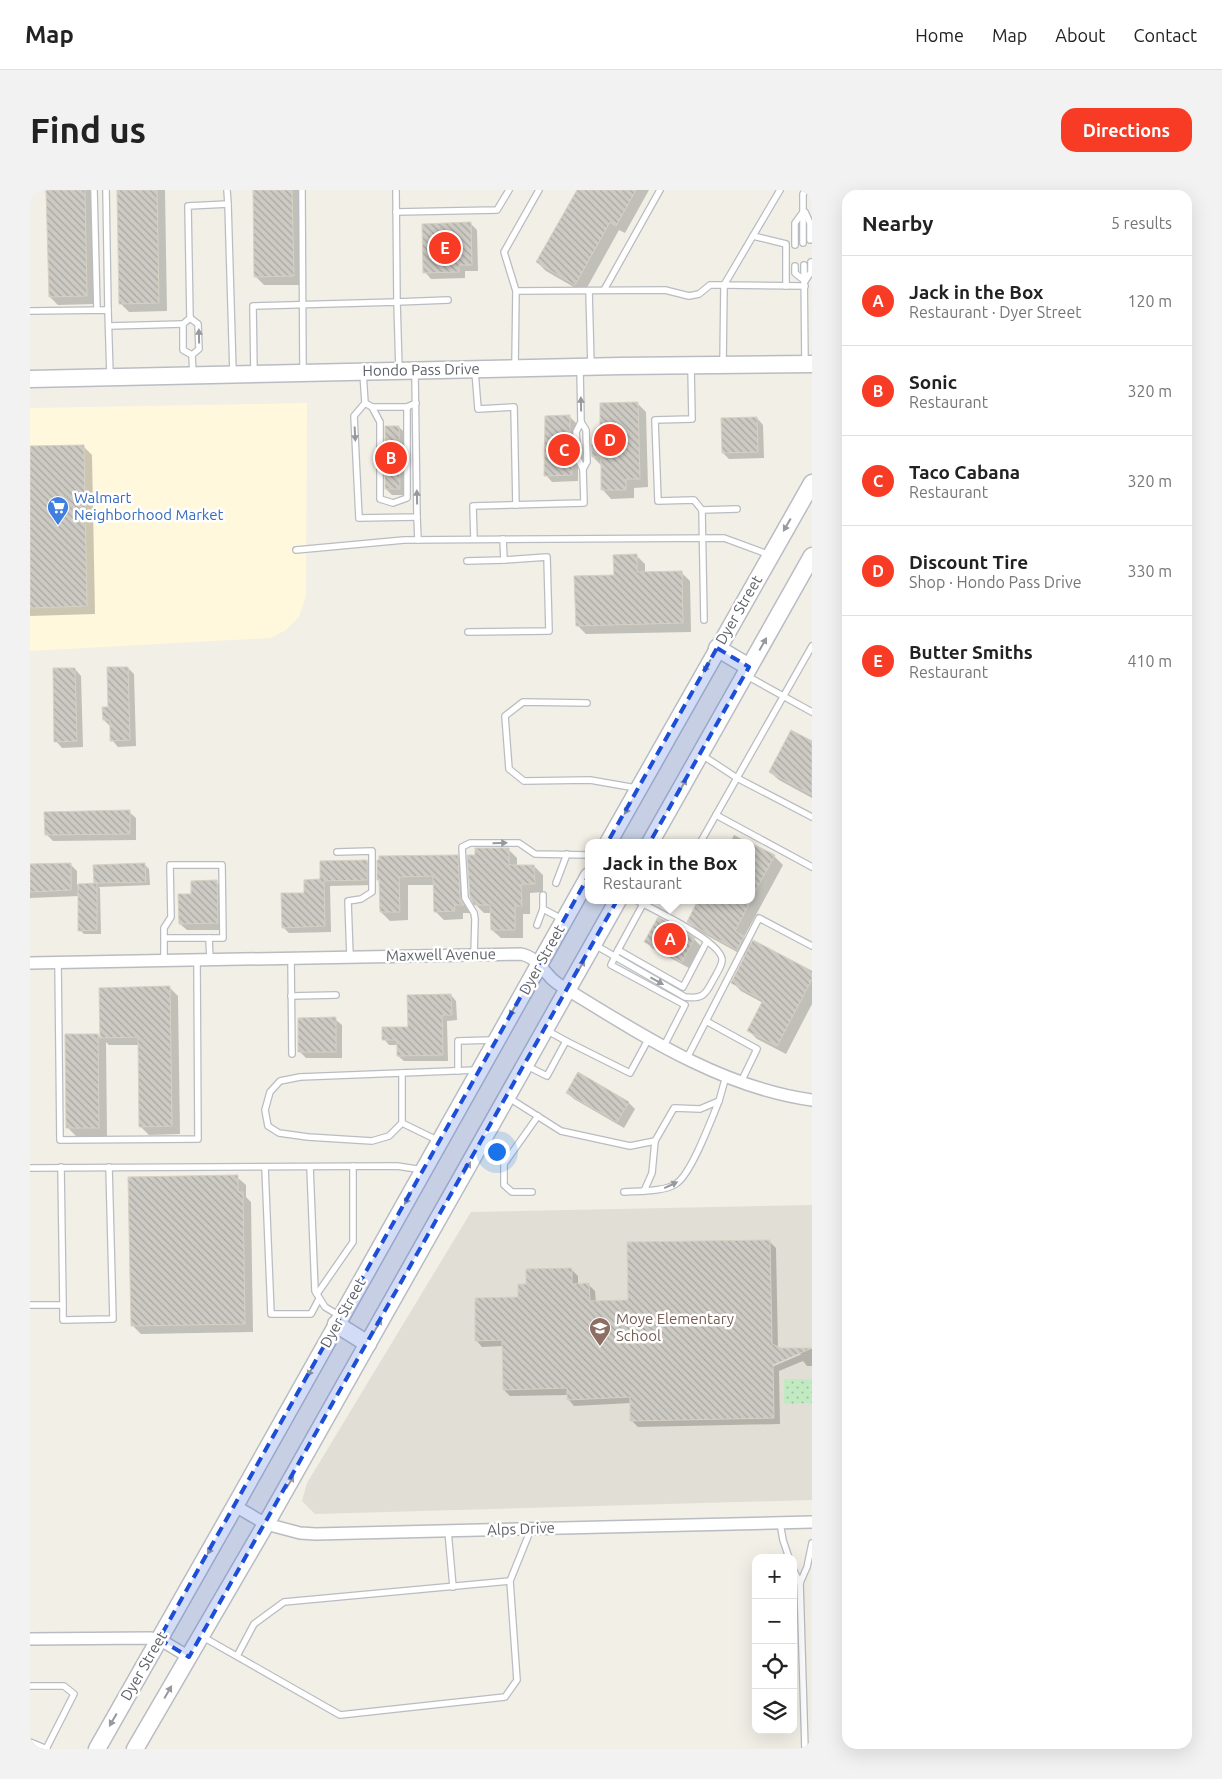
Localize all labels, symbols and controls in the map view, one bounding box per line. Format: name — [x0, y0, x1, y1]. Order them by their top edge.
text: Map — [25, 21, 74, 48]
text: Home — [915, 25, 964, 45]
text: Map — [992, 25, 1027, 45]
text: About — [1055, 25, 1105, 45]
text: Contact — [1133, 25, 1197, 45]
button: Directions — [1061, 108, 1192, 152]
text: Find us — [30, 110, 146, 150]
text: Nearby — [862, 211, 933, 235]
text: 5 results — [1111, 214, 1172, 232]
pin: E — [429, 229, 461, 267]
text: Jack in the Box — [909, 281, 1043, 303]
text: A — [872, 292, 884, 310]
text: 120 m — [1127, 292, 1172, 310]
text: Restaurant · Dyer Street — [909, 303, 1082, 321]
one-way arrow — [194, 328, 202, 344]
street label: Hondo Pass Drive — [362, 360, 480, 379]
text: Sonic — [909, 371, 957, 393]
text: B — [873, 382, 883, 400]
text: 320 m — [1127, 382, 1172, 400]
text: Restaurant — [909, 393, 988, 411]
one-way arrow — [577, 396, 585, 412]
pin: D — [594, 421, 626, 459]
one-way arrow — [351, 426, 359, 442]
pin: C — [548, 431, 580, 469]
pin: B — [375, 439, 407, 477]
text: Taco Cabana — [909, 461, 1020, 483]
text: C — [873, 472, 883, 490]
text: 320 m — [1127, 472, 1172, 490]
text: Restaurant — [909, 483, 988, 501]
one-way arrow — [413, 488, 421, 504]
place label: Walmart Neighborhood Market — [74, 489, 223, 523]
supermarket icon: Walmart Neighborhood Market — [46, 495, 70, 526]
one-way arrow — [783, 519, 792, 532]
text: Discount Tire — [909, 551, 1028, 573]
text: D — [872, 562, 884, 580]
text: 330 m — [1127, 562, 1172, 580]
street label: Dyer Street — [712, 572, 765, 647]
text: Shop · Hondo Pass Drive — [909, 573, 1082, 591]
one-way arrow — [758, 637, 767, 650]
text: Butter Smiths — [909, 641, 1033, 663]
text: E — [873, 652, 883, 670]
text: 410 m — [1127, 652, 1172, 670]
one-way arrow — [703, 659, 711, 674]
text: Restaurant — [909, 663, 988, 681]
one-way arrow — [678, 778, 687, 792]
one-way arrow — [623, 802, 632, 815]
one-way arrow — [492, 839, 508, 847]
popup — [585, 839, 755, 904]
text: Jack in the Box — [603, 852, 737, 874]
text: Restaurant — [603, 874, 682, 892]
pin: A — [654, 920, 686, 958]
street label: Dyer Street — [515, 922, 568, 998]
street label: Maxwell Avenue — [386, 945, 496, 964]
one-way arrow — [576, 959, 585, 972]
one-way arrow — [650, 977, 664, 985]
one-way arrow — [509, 1004, 518, 1017]
your location — [484, 1139, 510, 1165]
one-way arrow — [462, 1162, 471, 1175]
one-way arrow — [664, 1180, 679, 1189]
one-way arrow — [404, 1190, 412, 1205]
street label: Dyer Street — [316, 1275, 369, 1351]
place label: Moye Elementary School — [616, 1310, 734, 1344]
school or university icon: Moye Elementary School — [588, 1316, 612, 1347]
one-way arrow — [374, 1319, 383, 1332]
one-way arrow — [307, 1362, 315, 1377]
one-way arrow — [285, 1475, 294, 1489]
street label: Alps Drive — [487, 1519, 555, 1538]
one-way arrow — [207, 1542, 216, 1555]
map controls — [752, 1554, 797, 1734]
button: + — [752, 1554, 797, 1599]
button: − — [752, 1599, 797, 1644]
street label: Dyer Street — [117, 1628, 170, 1703]
button: locate — [752, 1644, 797, 1689]
one-way arrow — [164, 1685, 173, 1698]
button: layers — [752, 1689, 797, 1734]
one-way arrow — [109, 1713, 118, 1726]

